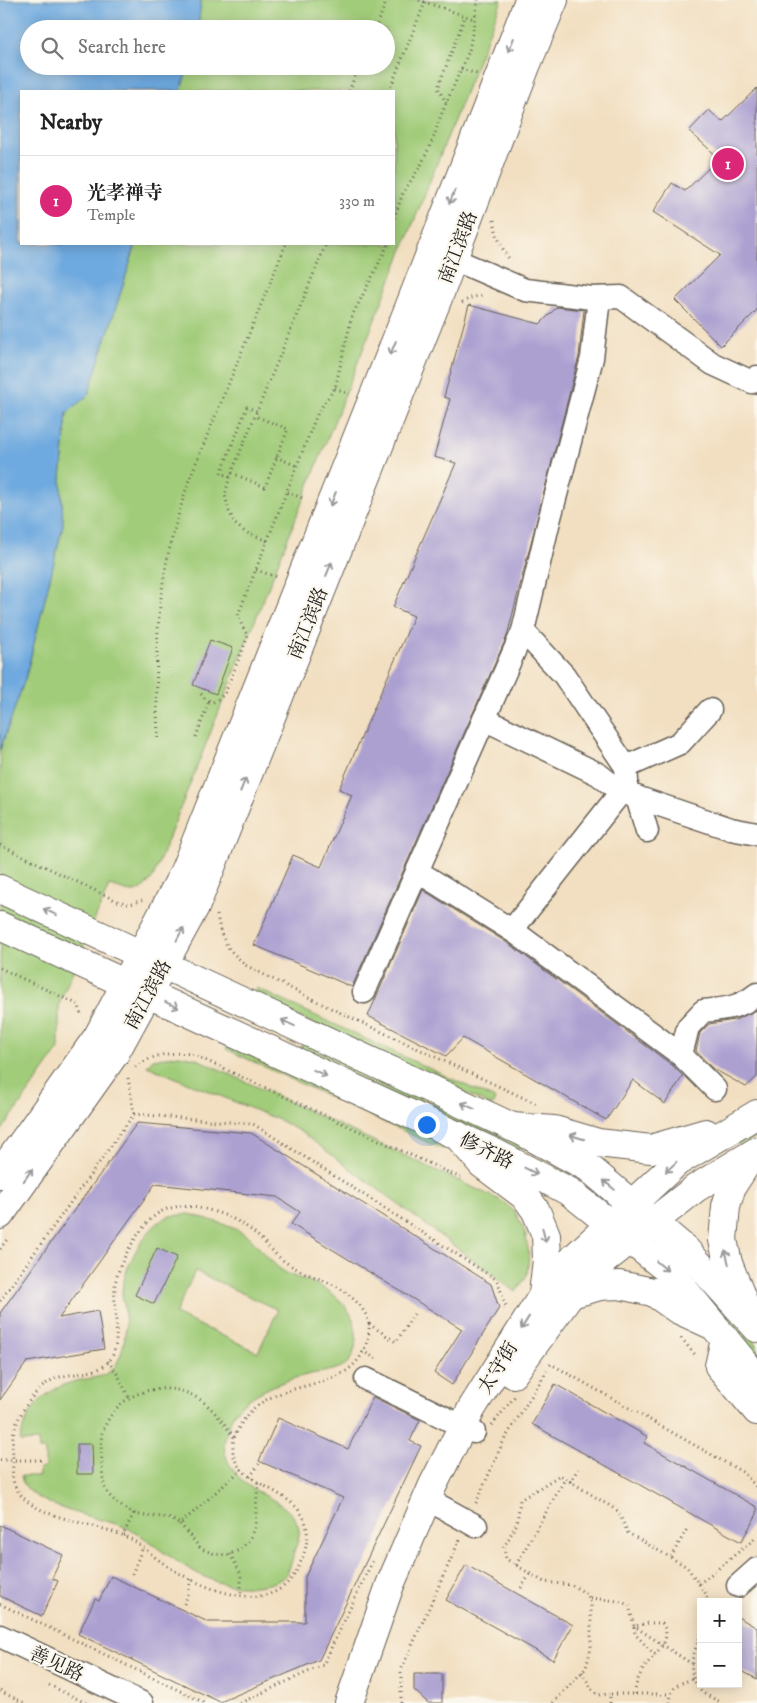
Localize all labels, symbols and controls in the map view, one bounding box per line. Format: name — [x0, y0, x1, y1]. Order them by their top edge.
search box — [20, 20, 395, 75]
icon: search — [38, 34, 66, 62]
text: Search here — [78, 36, 166, 59]
one-way arrow — [506, 37, 515, 52]
text: Nearby — [40, 110, 102, 136]
pin: 1 — [712, 145, 744, 183]
text: 光孝禅寺 — [87, 182, 163, 205]
one-way arrow — [447, 188, 456, 204]
text: 1 — [53, 191, 59, 211]
text: 330 m — [339, 191, 375, 211]
text: Temple — [87, 205, 135, 225]
street label: 南江滨路 — [434, 208, 483, 287]
one-way arrow — [388, 340, 397, 355]
one-way arrow — [327, 491, 337, 506]
one-way arrow — [325, 562, 334, 577]
street label: 南江滨路 — [283, 584, 333, 663]
one-way arrow — [239, 778, 249, 793]
one-way arrow — [43, 907, 58, 916]
one-way arrow — [175, 927, 185, 942]
street label: 南江滨路 — [120, 956, 177, 1034]
one-way arrow — [165, 1001, 180, 1011]
one-way arrow — [281, 1018, 296, 1028]
one-way arrow — [312, 1069, 327, 1078]
one-way arrow — [461, 1101, 476, 1111]
your location — [414, 1112, 440, 1138]
street label: 修齐路 — [456, 1129, 517, 1174]
one-way arrow — [569, 1132, 585, 1142]
one-way arrow — [665, 1162, 678, 1173]
one-way arrow — [523, 1167, 538, 1176]
one-way arrow — [23, 1168, 33, 1182]
one-way arrow — [603, 1179, 616, 1190]
one-way arrow — [540, 1227, 550, 1243]
one-way arrow — [722, 1249, 731, 1265]
one-way arrow — [656, 1260, 669, 1272]
one-way arrow — [519, 1316, 529, 1330]
street label: 太守街 — [473, 1338, 523, 1398]
map controls — [697, 1598, 742, 1688]
button: + — [697, 1598, 742, 1643]
street label: 善见路 — [26, 1642, 87, 1687]
button: − — [697, 1643, 742, 1688]

